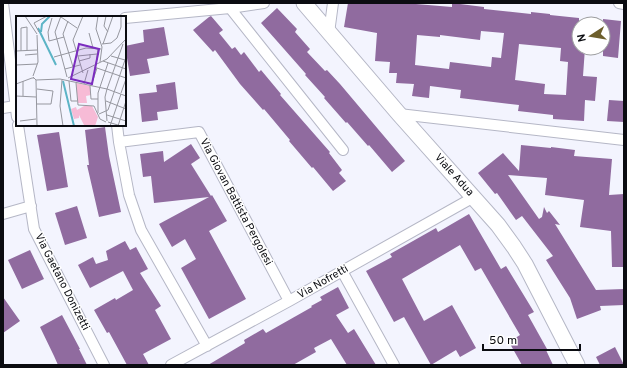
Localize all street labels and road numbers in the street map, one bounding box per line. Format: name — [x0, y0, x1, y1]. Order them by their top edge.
street label: Via Giovan Battista Pergolesi — [196, 136, 276, 268]
street label: Viale Adua — [431, 151, 477, 199]
street label: Via Gaetano Donizetti — [31, 231, 93, 333]
street label: Via Nofretti — [295, 262, 351, 302]

